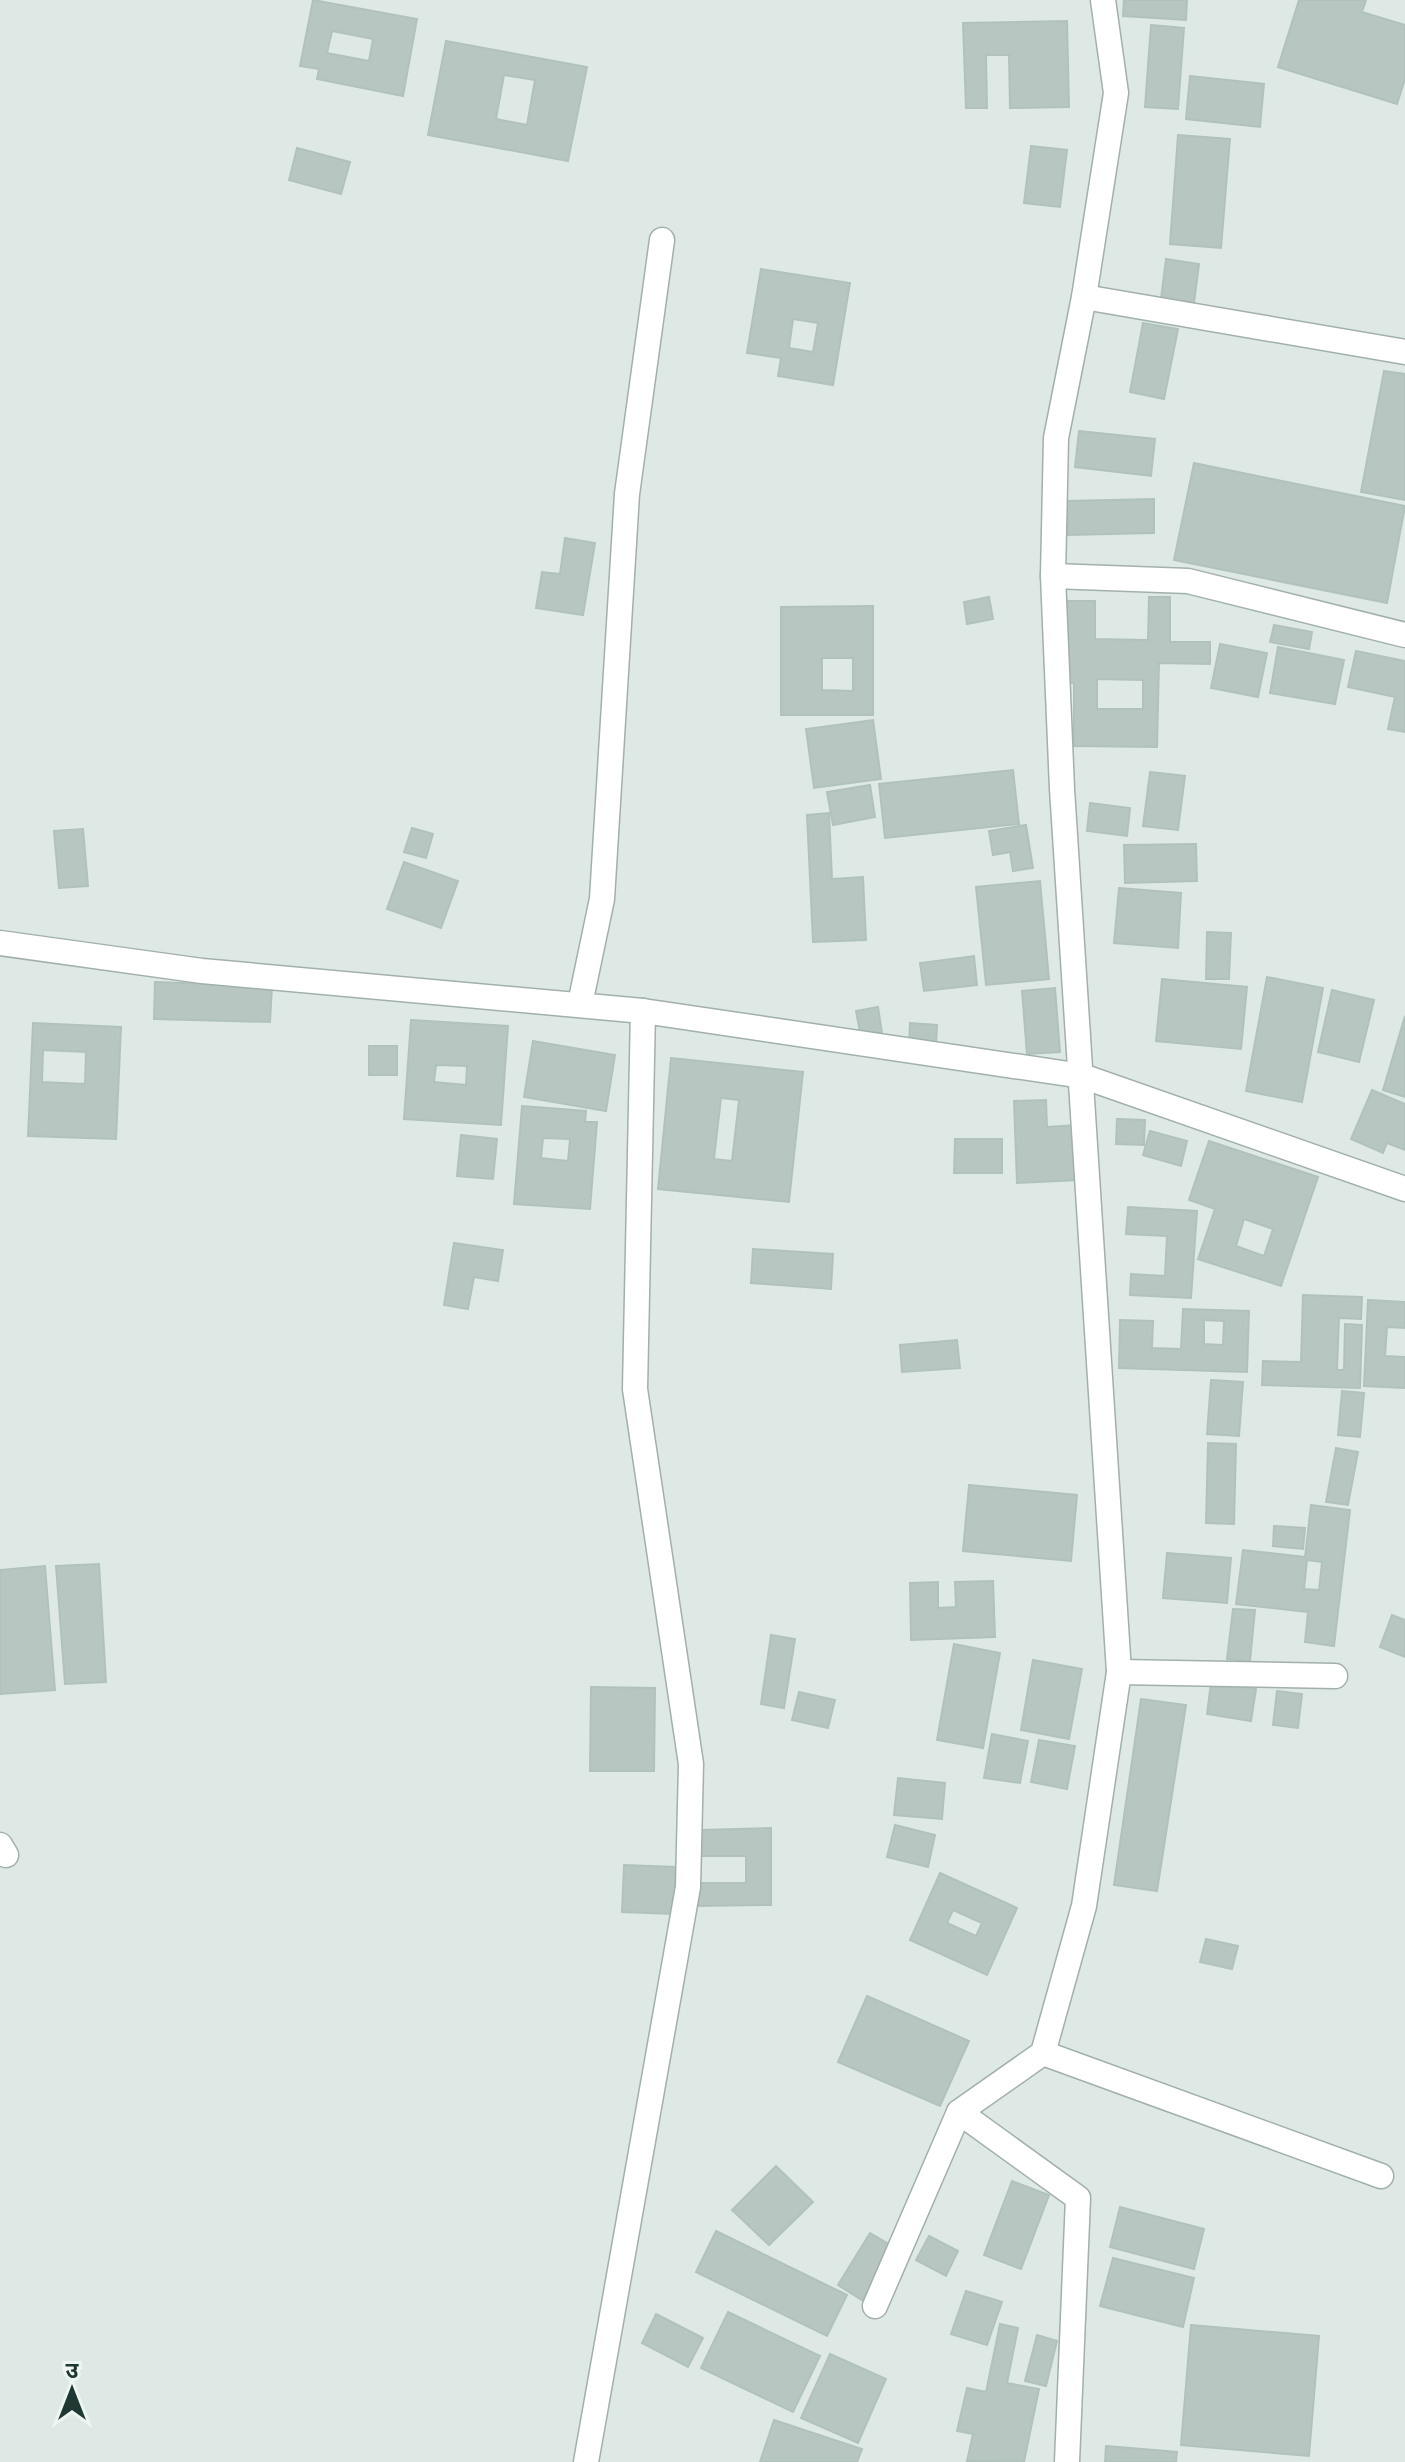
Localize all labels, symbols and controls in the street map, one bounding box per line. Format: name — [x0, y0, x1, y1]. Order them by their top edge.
north arrow — [32, 2350, 112, 2430]
text: उ — [66, 2356, 80, 2386]

